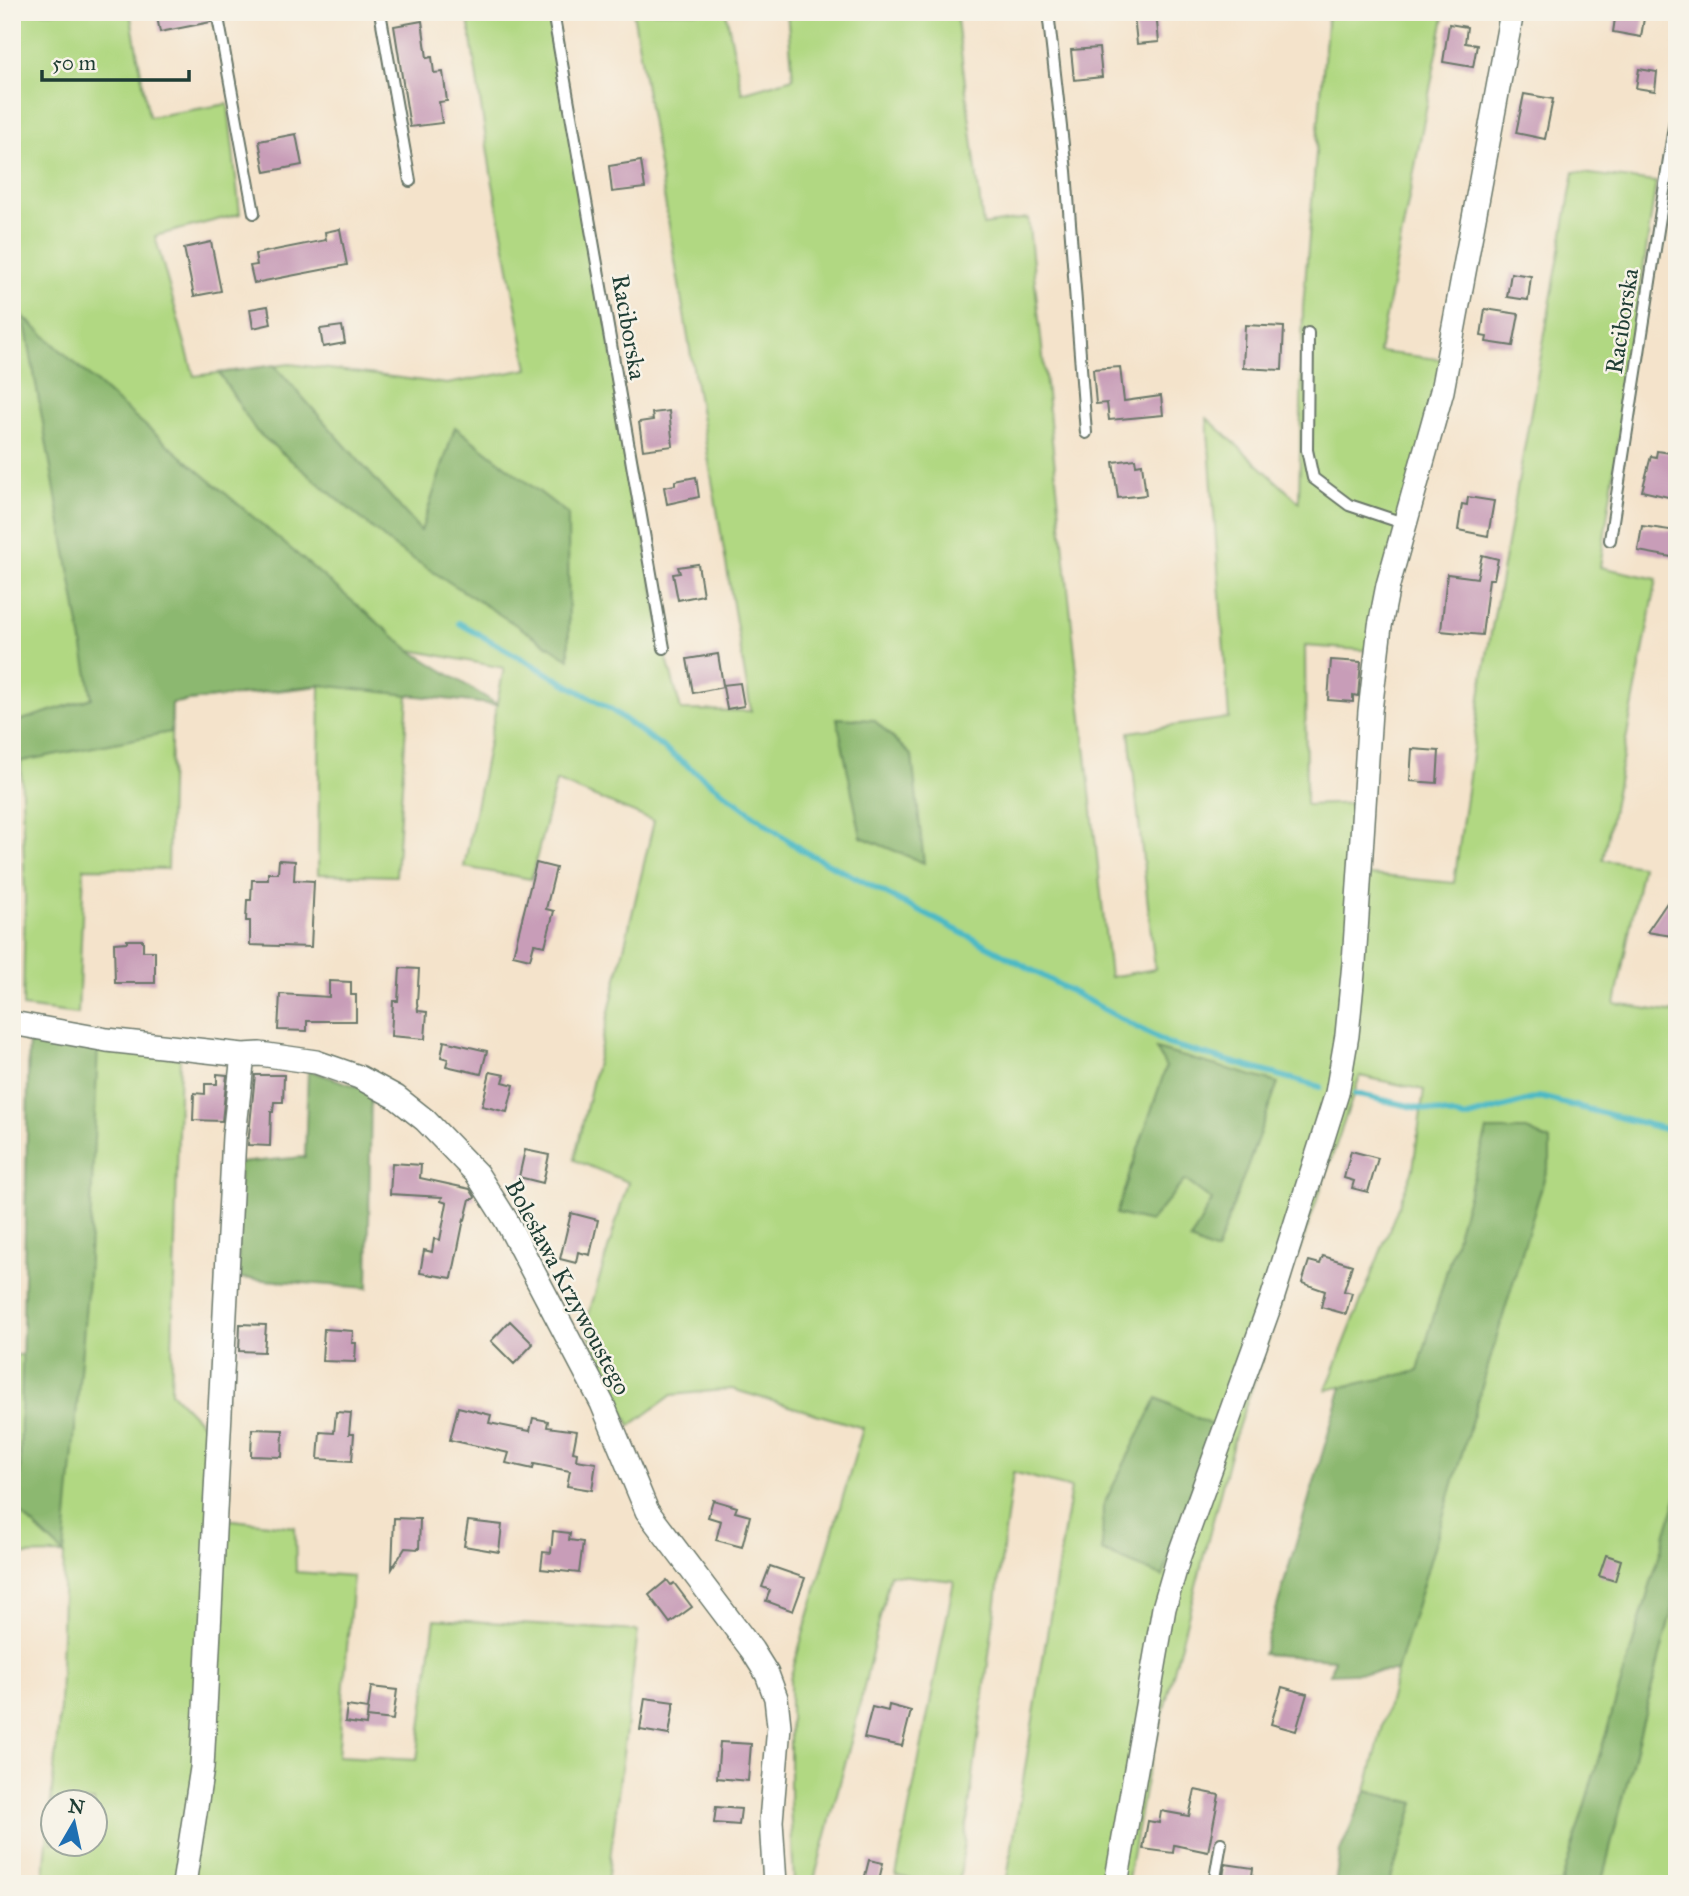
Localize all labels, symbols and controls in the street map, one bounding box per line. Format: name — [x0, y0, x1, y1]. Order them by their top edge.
scale bar — [42, 38, 189, 82]
text: 50 m — [52, 50, 97, 76]
street label: Raciborska — [1599, 265, 1645, 376]
street label: Raciborska — [605, 272, 653, 383]
street label: Bolesława Krzywoustego — [498, 1174, 638, 1400]
north arrow — [38, 1787, 108, 1857]
text: N — [67, 1794, 86, 1819]

